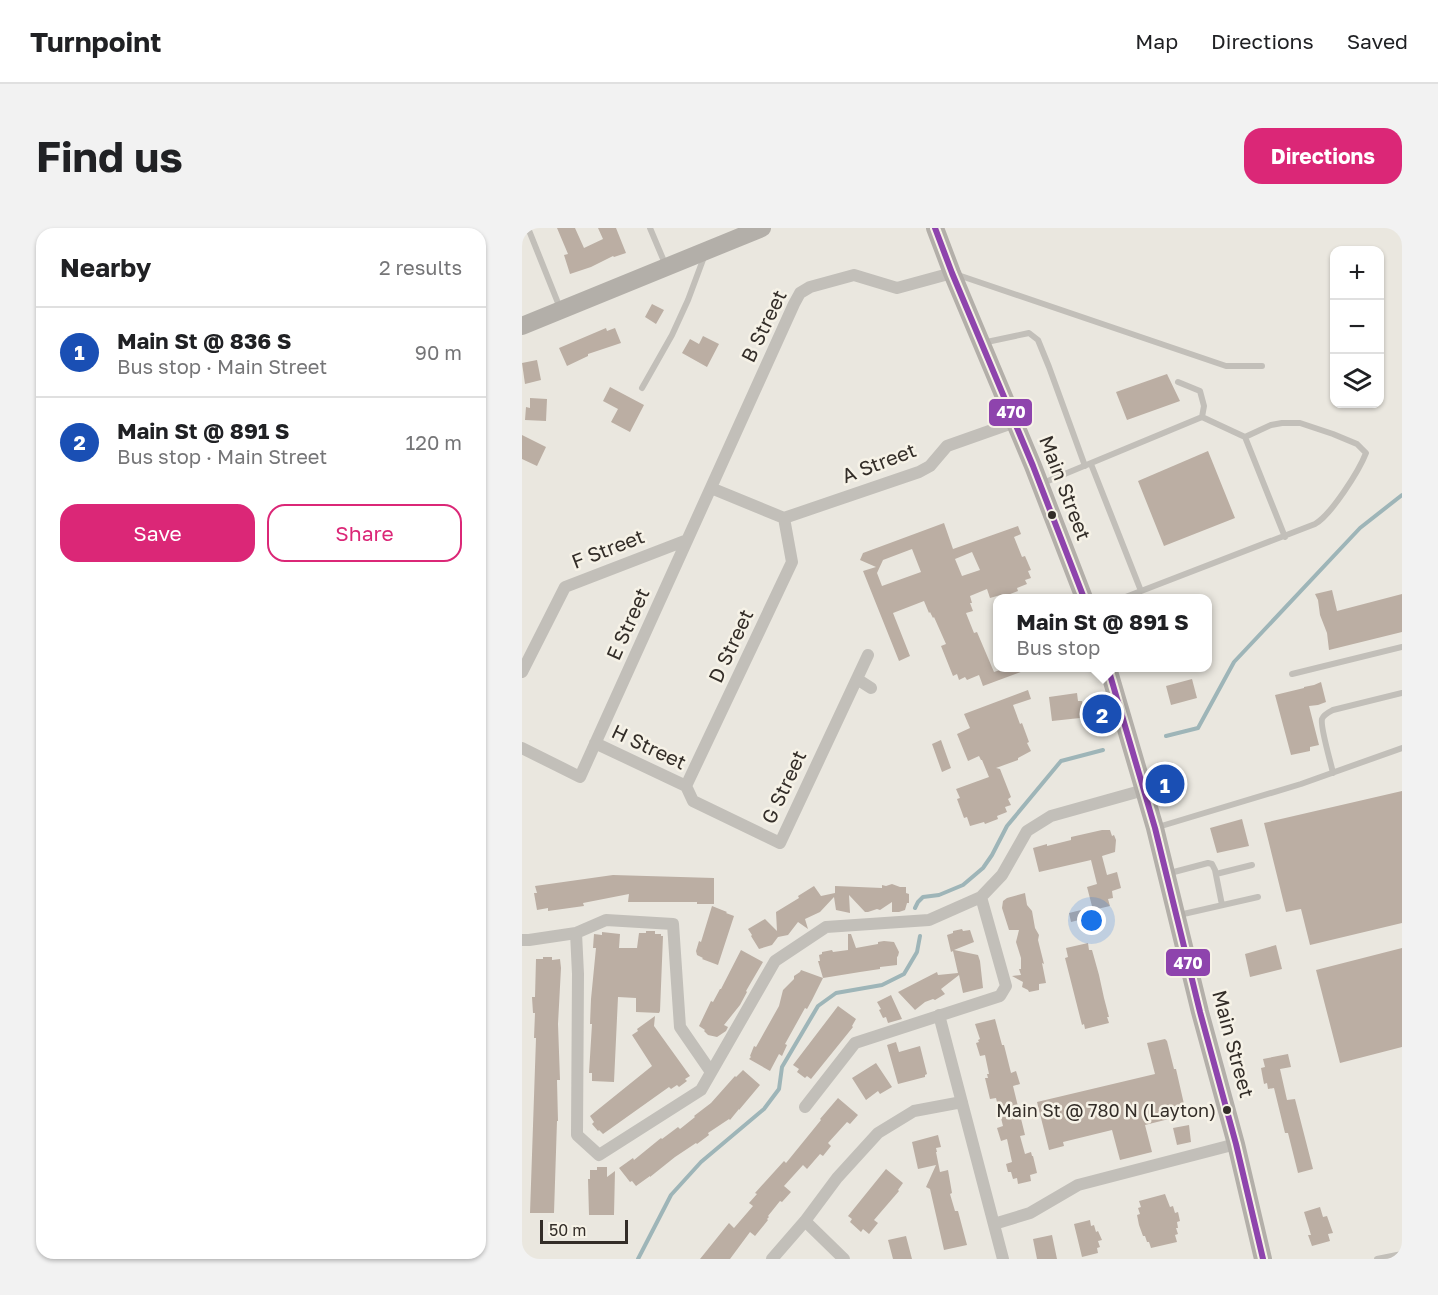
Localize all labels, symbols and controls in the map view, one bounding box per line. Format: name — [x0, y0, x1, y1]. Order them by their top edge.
text: Turnpoint — [30, 25, 161, 58]
text: Map — [1135, 28, 1178, 54]
text: Directions — [1211, 28, 1314, 54]
text: Saved — [1347, 28, 1408, 54]
button: Directions — [1244, 128, 1402, 184]
text: Find us — [36, 131, 183, 181]
map controls — [1330, 246, 1384, 408]
button: + — [1330, 246, 1384, 300]
text: Nearby — [60, 252, 151, 283]
text: 2 results — [379, 255, 462, 279]
street label: B Street — [735, 285, 791, 366]
button: − — [1330, 300, 1384, 354]
text: Main St @ 836 S — [117, 327, 292, 354]
text: 1 — [74, 340, 85, 364]
text: 90 m — [415, 340, 462, 364]
text: Bus stop · Main Street — [117, 354, 327, 378]
button: layers — [1330, 354, 1384, 408]
line badge: 470 — [988, 398, 1033, 427]
text: 470 — [996, 402, 1026, 422]
text: Main St @ 891 S — [117, 417, 289, 444]
text: 2 — [73, 430, 86, 454]
text: 120 m — [406, 430, 462, 454]
street label: Main Street — [1035, 432, 1097, 543]
street label: A Street — [838, 437, 919, 487]
text: Bus stop · Main Street — [117, 444, 327, 468]
button: Save — [60, 504, 255, 562]
button: Share — [267, 504, 462, 562]
unlabelled marker — [1046, 509, 1058, 521]
street label: F Street — [568, 523, 647, 573]
street label: E Street — [601, 584, 654, 663]
popup — [993, 594, 1212, 672]
street label: D Street — [703, 605, 757, 686]
text: Main St @ 891 S — [1016, 608, 1189, 635]
text: Bus stop — [1016, 635, 1100, 659]
pin: 2 — [1082, 692, 1122, 736]
street label: H Street — [608, 718, 690, 774]
street label: G Street — [756, 746, 811, 827]
pin: 1 — [1146, 762, 1184, 806]
your location — [1077, 906, 1106, 935]
line badge: 470 — [1165, 948, 1211, 977]
text: 470 — [1173, 953, 1203, 973]
street label: Main Street — [1208, 987, 1260, 1100]
place label: Main St @ 780 N (Layton) — [996, 1099, 1216, 1121]
marker: Main St @ 780 N (Layton) — [1221, 1104, 1233, 1116]
scale bar — [540, 1217, 628, 1244]
text: 50 m — [549, 1220, 586, 1240]

